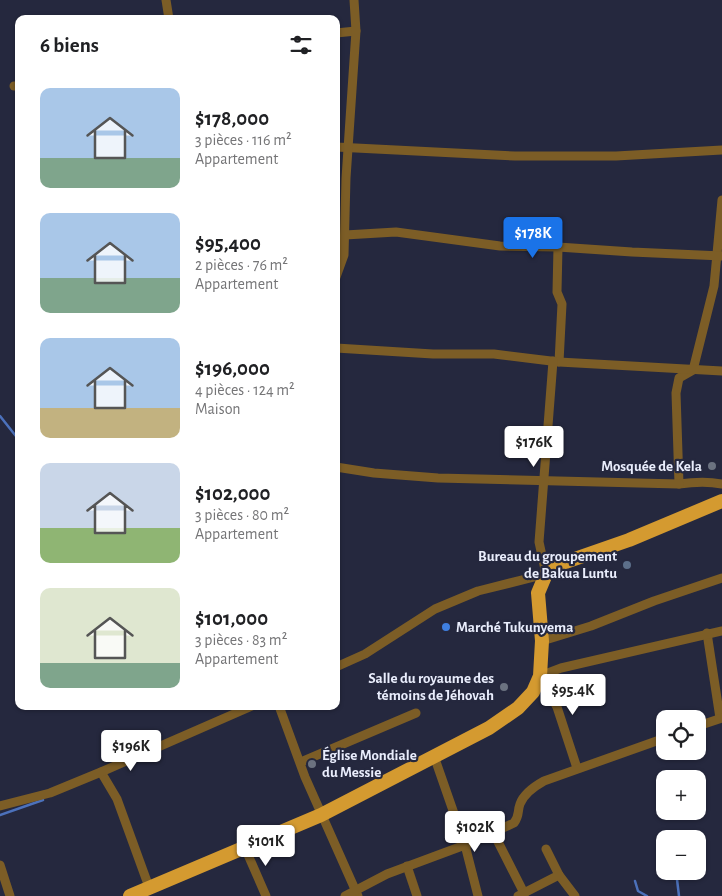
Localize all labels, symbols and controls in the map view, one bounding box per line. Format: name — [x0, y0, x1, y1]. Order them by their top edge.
icon: filters — [287, 31, 315, 59]
text: 6 biens — [40, 35, 99, 56]
icon: home — [80, 108, 140, 168]
text: $178,000 — [195, 108, 269, 129]
text: 3 pièces · 116 m² — [195, 132, 292, 148]
text: Appartement — [195, 151, 278, 167]
pin: $178K — [498, 216, 568, 259]
text: $178K — [514, 225, 552, 241]
icon: home — [80, 233, 140, 293]
text: $95,400 — [195, 233, 261, 254]
text: 2 pièces · 76 m² — [195, 257, 288, 273]
text: Appartement — [195, 276, 278, 292]
icon: home — [80, 358, 140, 418]
text: $196,000 — [195, 358, 270, 379]
text: 4 pièces · 124 m² — [195, 382, 295, 398]
text: Maison — [195, 401, 241, 417]
pin: $176K — [499, 426, 569, 468]
text: $176K — [516, 434, 552, 450]
place label: Mosquée de Kela — [601, 459, 702, 474]
marker: Mosquée de Kela — [706, 460, 718, 472]
icon: home — [80, 483, 140, 543]
text: $102,000 — [195, 483, 270, 504]
text: 3 pièces · 80 m² — [195, 507, 289, 523]
text: Appartement — [195, 526, 278, 542]
place label: Bureau du groupement de Bakua Luntu — [478, 549, 617, 581]
marker: Bureau du groupement de Bakua Luntu — [621, 559, 633, 571]
icon: home — [80, 608, 140, 668]
text: $101,000 — [195, 608, 268, 629]
place label: Marché Tukunyema — [456, 620, 573, 635]
marker: Marché Tukunyema — [440, 621, 452, 633]
text: 3 pièces · 83 m² — [195, 632, 287, 648]
text: Appartement — [195, 651, 278, 667]
place label: Salle du royaume des témoins de Jéhovah — [368, 671, 494, 703]
pin: $95.4K — [532, 674, 614, 716]
marker: Salle du royaume des témoins de Jéhovah — [498, 681, 510, 693]
text: $95.4K — [552, 682, 594, 698]
map controls — [656, 710, 706, 880]
button: locate — [656, 710, 706, 760]
pin: $196K — [96, 730, 166, 772]
text: $196K — [112, 738, 150, 754]
place label: Église Mondiale du Messie — [322, 746, 417, 780]
marker: Église Mondiale du Messie — [306, 758, 318, 770]
button: + — [656, 770, 706, 820]
pin: $102K — [440, 810, 510, 853]
text: $102K — [456, 819, 494, 835]
pin: $101K — [231, 824, 301, 867]
button: − — [656, 830, 706, 880]
text: $101K — [248, 833, 284, 849]

